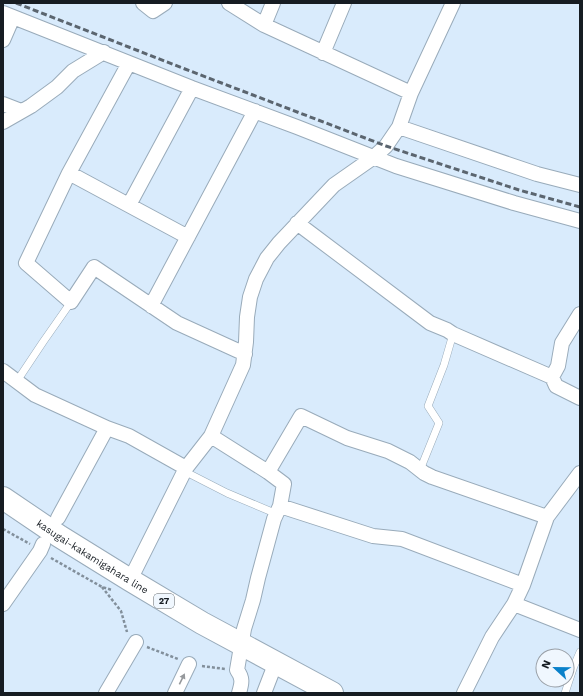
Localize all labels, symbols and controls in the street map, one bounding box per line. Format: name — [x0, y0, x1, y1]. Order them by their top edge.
street label: kasugai-kakamigahara line — [35, 517, 151, 595]
road number: 27 — [154, 594, 174, 608]
north arrow — [535, 648, 575, 688]
text: N — [539, 658, 554, 671]
one-way arrow — [179, 673, 185, 684]

